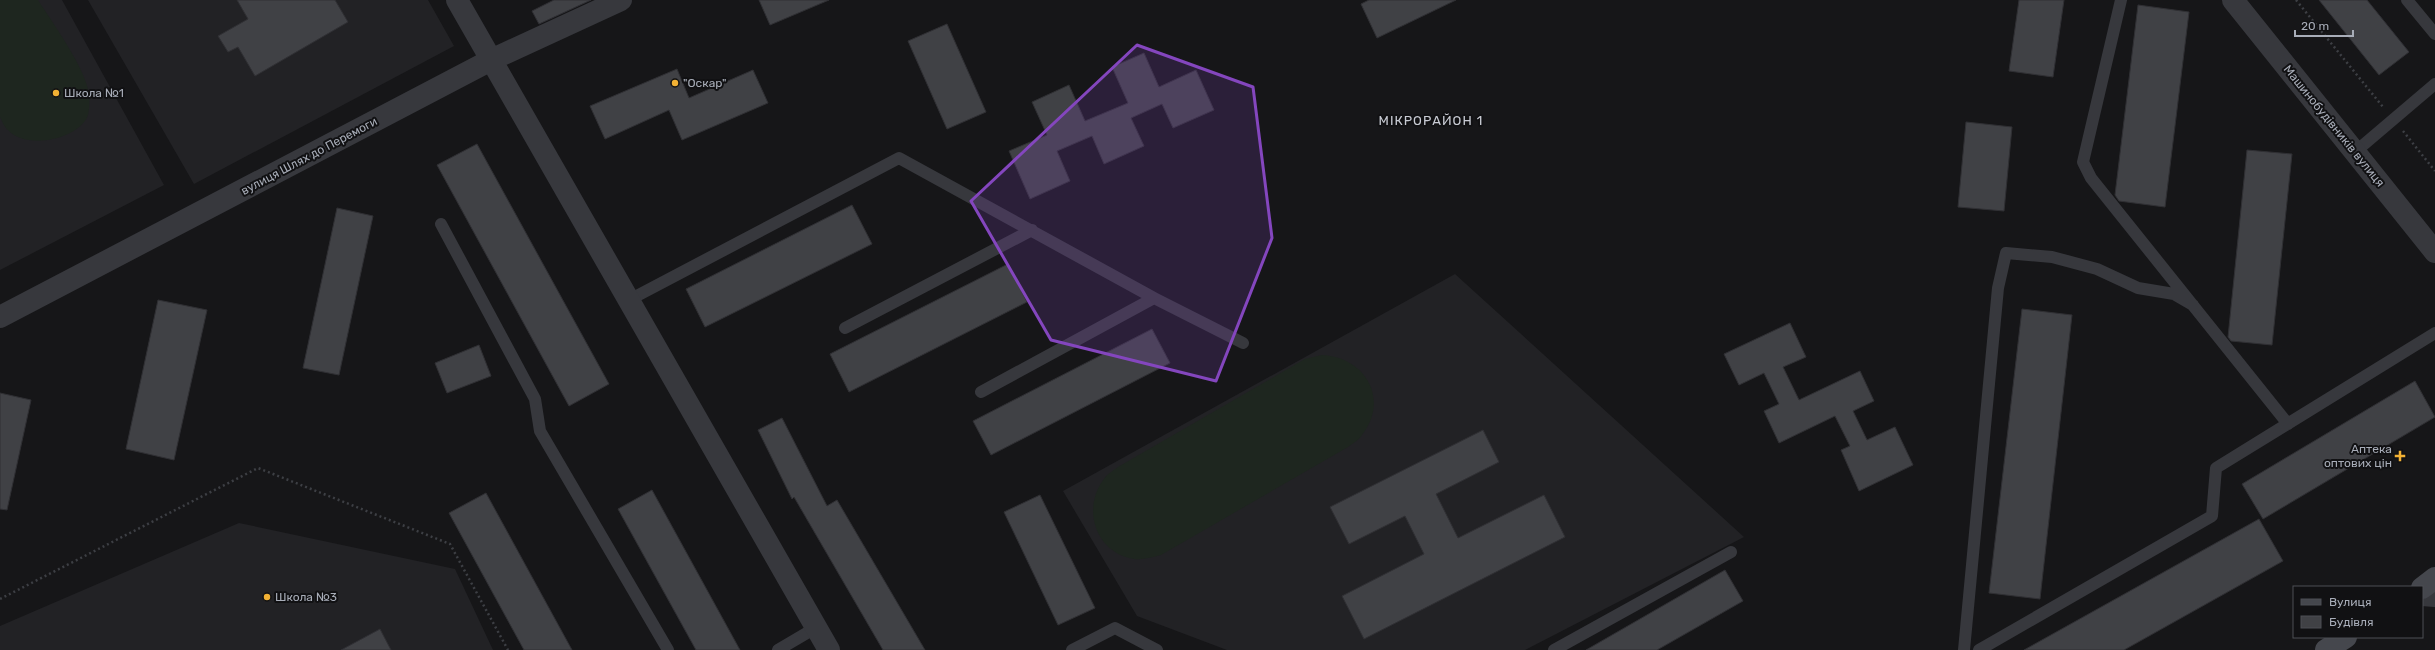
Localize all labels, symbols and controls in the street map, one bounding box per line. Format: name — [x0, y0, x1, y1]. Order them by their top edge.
scale bar — [2295, 12, 2353, 38]
text: 20 m — [2301, 19, 2329, 33]
street label: Машинобудівників вулиця — [2281, 62, 2387, 190]
place label: "Оскар" — [683, 76, 727, 90]
marker: "Оскар" — [670, 78, 680, 88]
place label: Школа №1 — [64, 86, 124, 100]
marker: Школа №1 — [51, 88, 61, 98]
district label: МІКРОРАЙОН 1 — [1379, 113, 1483, 128]
street label: вулиця Шлях до Перемоги — [238, 114, 380, 198]
place label: Аптека оптових цін — [2324, 442, 2392, 470]
marker: Аптека оптових цін — [2395, 451, 2405, 461]
legend — [2293, 586, 2423, 638]
place label: Школа №3 — [275, 590, 337, 604]
marker: Школа №3 — [262, 592, 272, 602]
text: Вулиця — [2329, 595, 2371, 609]
text: Будівля — [2329, 615, 2374, 629]

